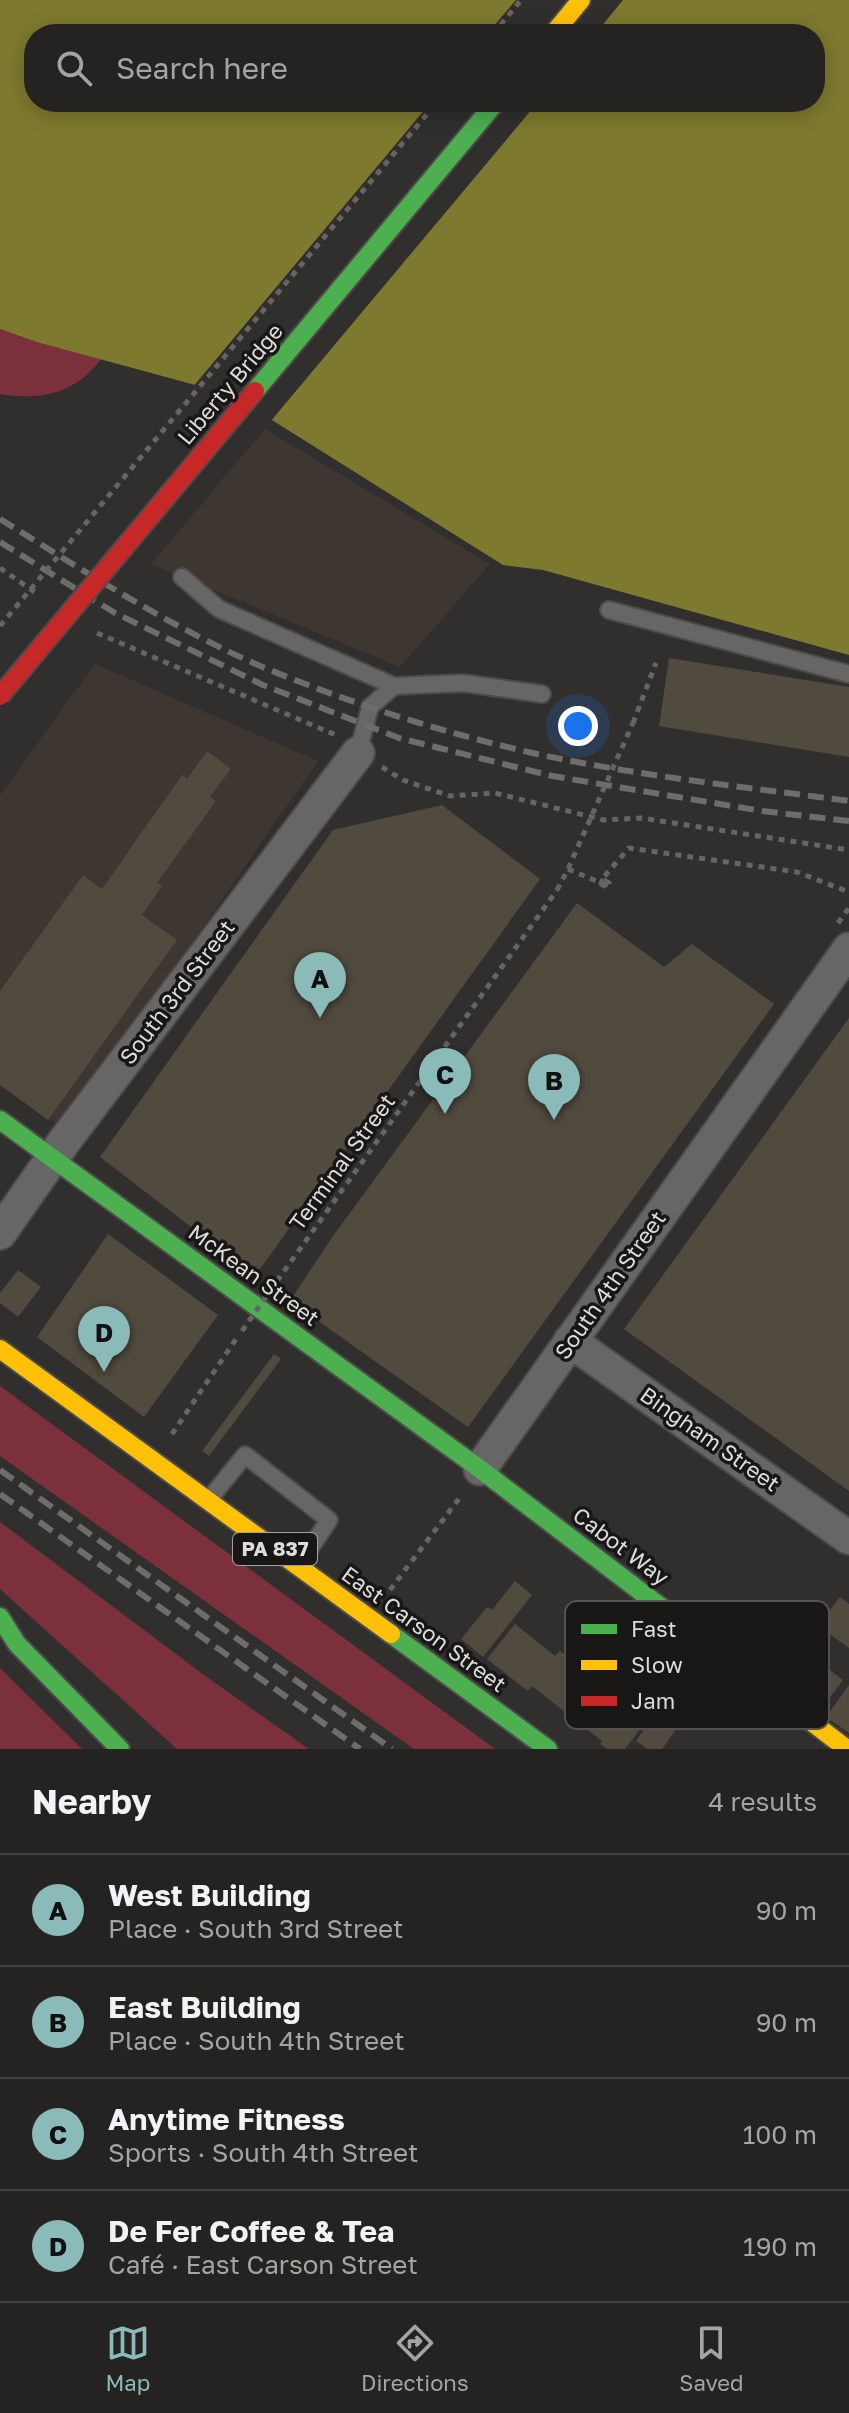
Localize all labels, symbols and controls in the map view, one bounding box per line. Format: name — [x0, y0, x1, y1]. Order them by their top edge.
search box — [24, 24, 825, 112]
icon: search — [52, 46, 96, 90]
text: Search here — [116, 50, 288, 86]
street label: Liberty Bridge — [171, 318, 288, 450]
your location — [558, 706, 598, 746]
street label: South 3rd Street — [114, 914, 240, 1069]
pin: A — [294, 952, 346, 1018]
pin: C — [419, 1048, 471, 1114]
pin: B — [528, 1054, 580, 1120]
street label: Terminal Street — [283, 1088, 400, 1235]
street label: South 4th Street — [548, 1205, 671, 1364]
street label: McKean Street — [184, 1218, 325, 1331]
pin: D — [78, 1306, 130, 1372]
street label: Bingham Street — [635, 1381, 785, 1497]
street label: Cabot Way — [568, 1501, 675, 1590]
road number: PA 837 — [233, 1533, 317, 1565]
street label: East Carson Street — [337, 1560, 512, 1697]
legend — [565, 1601, 829, 1729]
text: Fast — [631, 1615, 677, 1642]
text: Slow — [631, 1651, 683, 1678]
text: Jam — [631, 1687, 675, 1714]
text: Nearby — [32, 1781, 152, 1821]
text: 4 results — [708, 1786, 817, 1817]
text: West Building — [108, 1877, 311, 1913]
text: A — [49, 1895, 67, 1926]
text: 90 m — [756, 1895, 817, 1926]
text: Place · South 3rd Street — [108, 1913, 404, 1944]
text: East Building — [108, 1989, 301, 2025]
text: B — [49, 2007, 67, 2038]
text: 90 m — [756, 2007, 817, 2038]
text: Place · South 4th Street — [108, 2025, 405, 2056]
text: Anytime Fitness — [108, 2101, 345, 2137]
text: C — [49, 2119, 67, 2150]
text: 100 m — [743, 2119, 817, 2150]
text: Sports · South 4th Street — [108, 2137, 418, 2168]
text: De Fer Coffee & Tea — [108, 2213, 395, 2249]
text: D — [49, 2231, 67, 2262]
text: 190 m — [743, 2231, 817, 2262]
text: Café · East Carson Street — [108, 2249, 418, 2280]
tab: Map — [105, 2321, 150, 2396]
tab: Directions — [361, 2321, 469, 2396]
tab: Saved — [679, 2321, 744, 2396]

